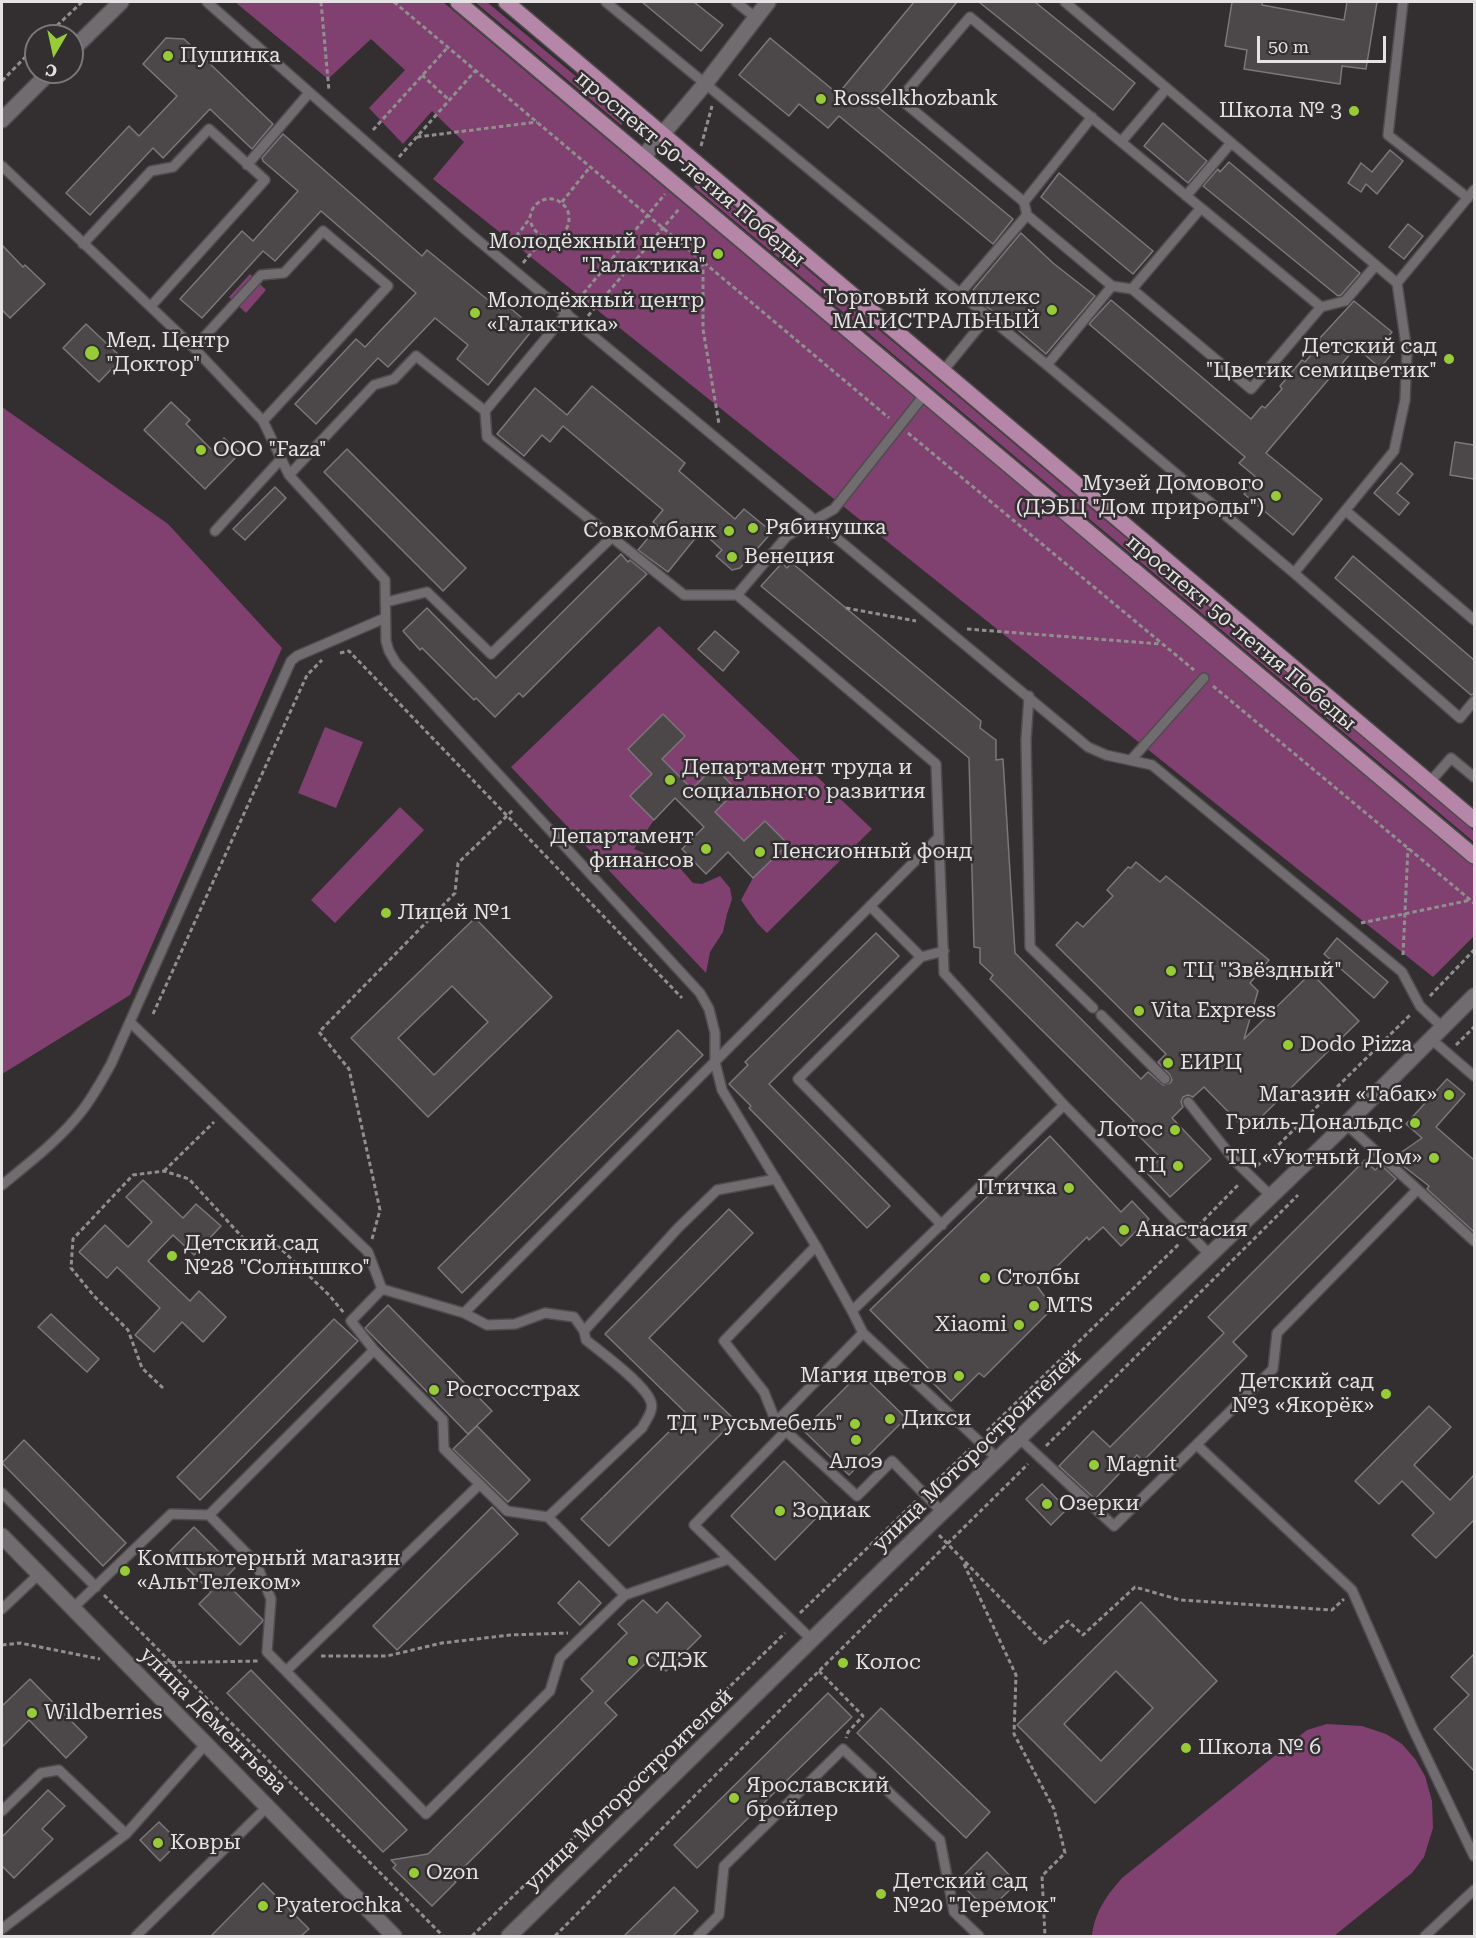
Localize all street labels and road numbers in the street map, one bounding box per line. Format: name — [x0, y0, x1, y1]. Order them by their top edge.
street label: проспект 50-летия Победы — [570, 65, 810, 273]
street label: проспект 50-летия Победы — [1121, 529, 1361, 737]
street label: улица Моторостроителей — [868, 1345, 1086, 1557]
street label: улица Дементьева — [134, 1642, 292, 1800]
street label: улица Моторостроителей — [520, 1684, 738, 1896]

